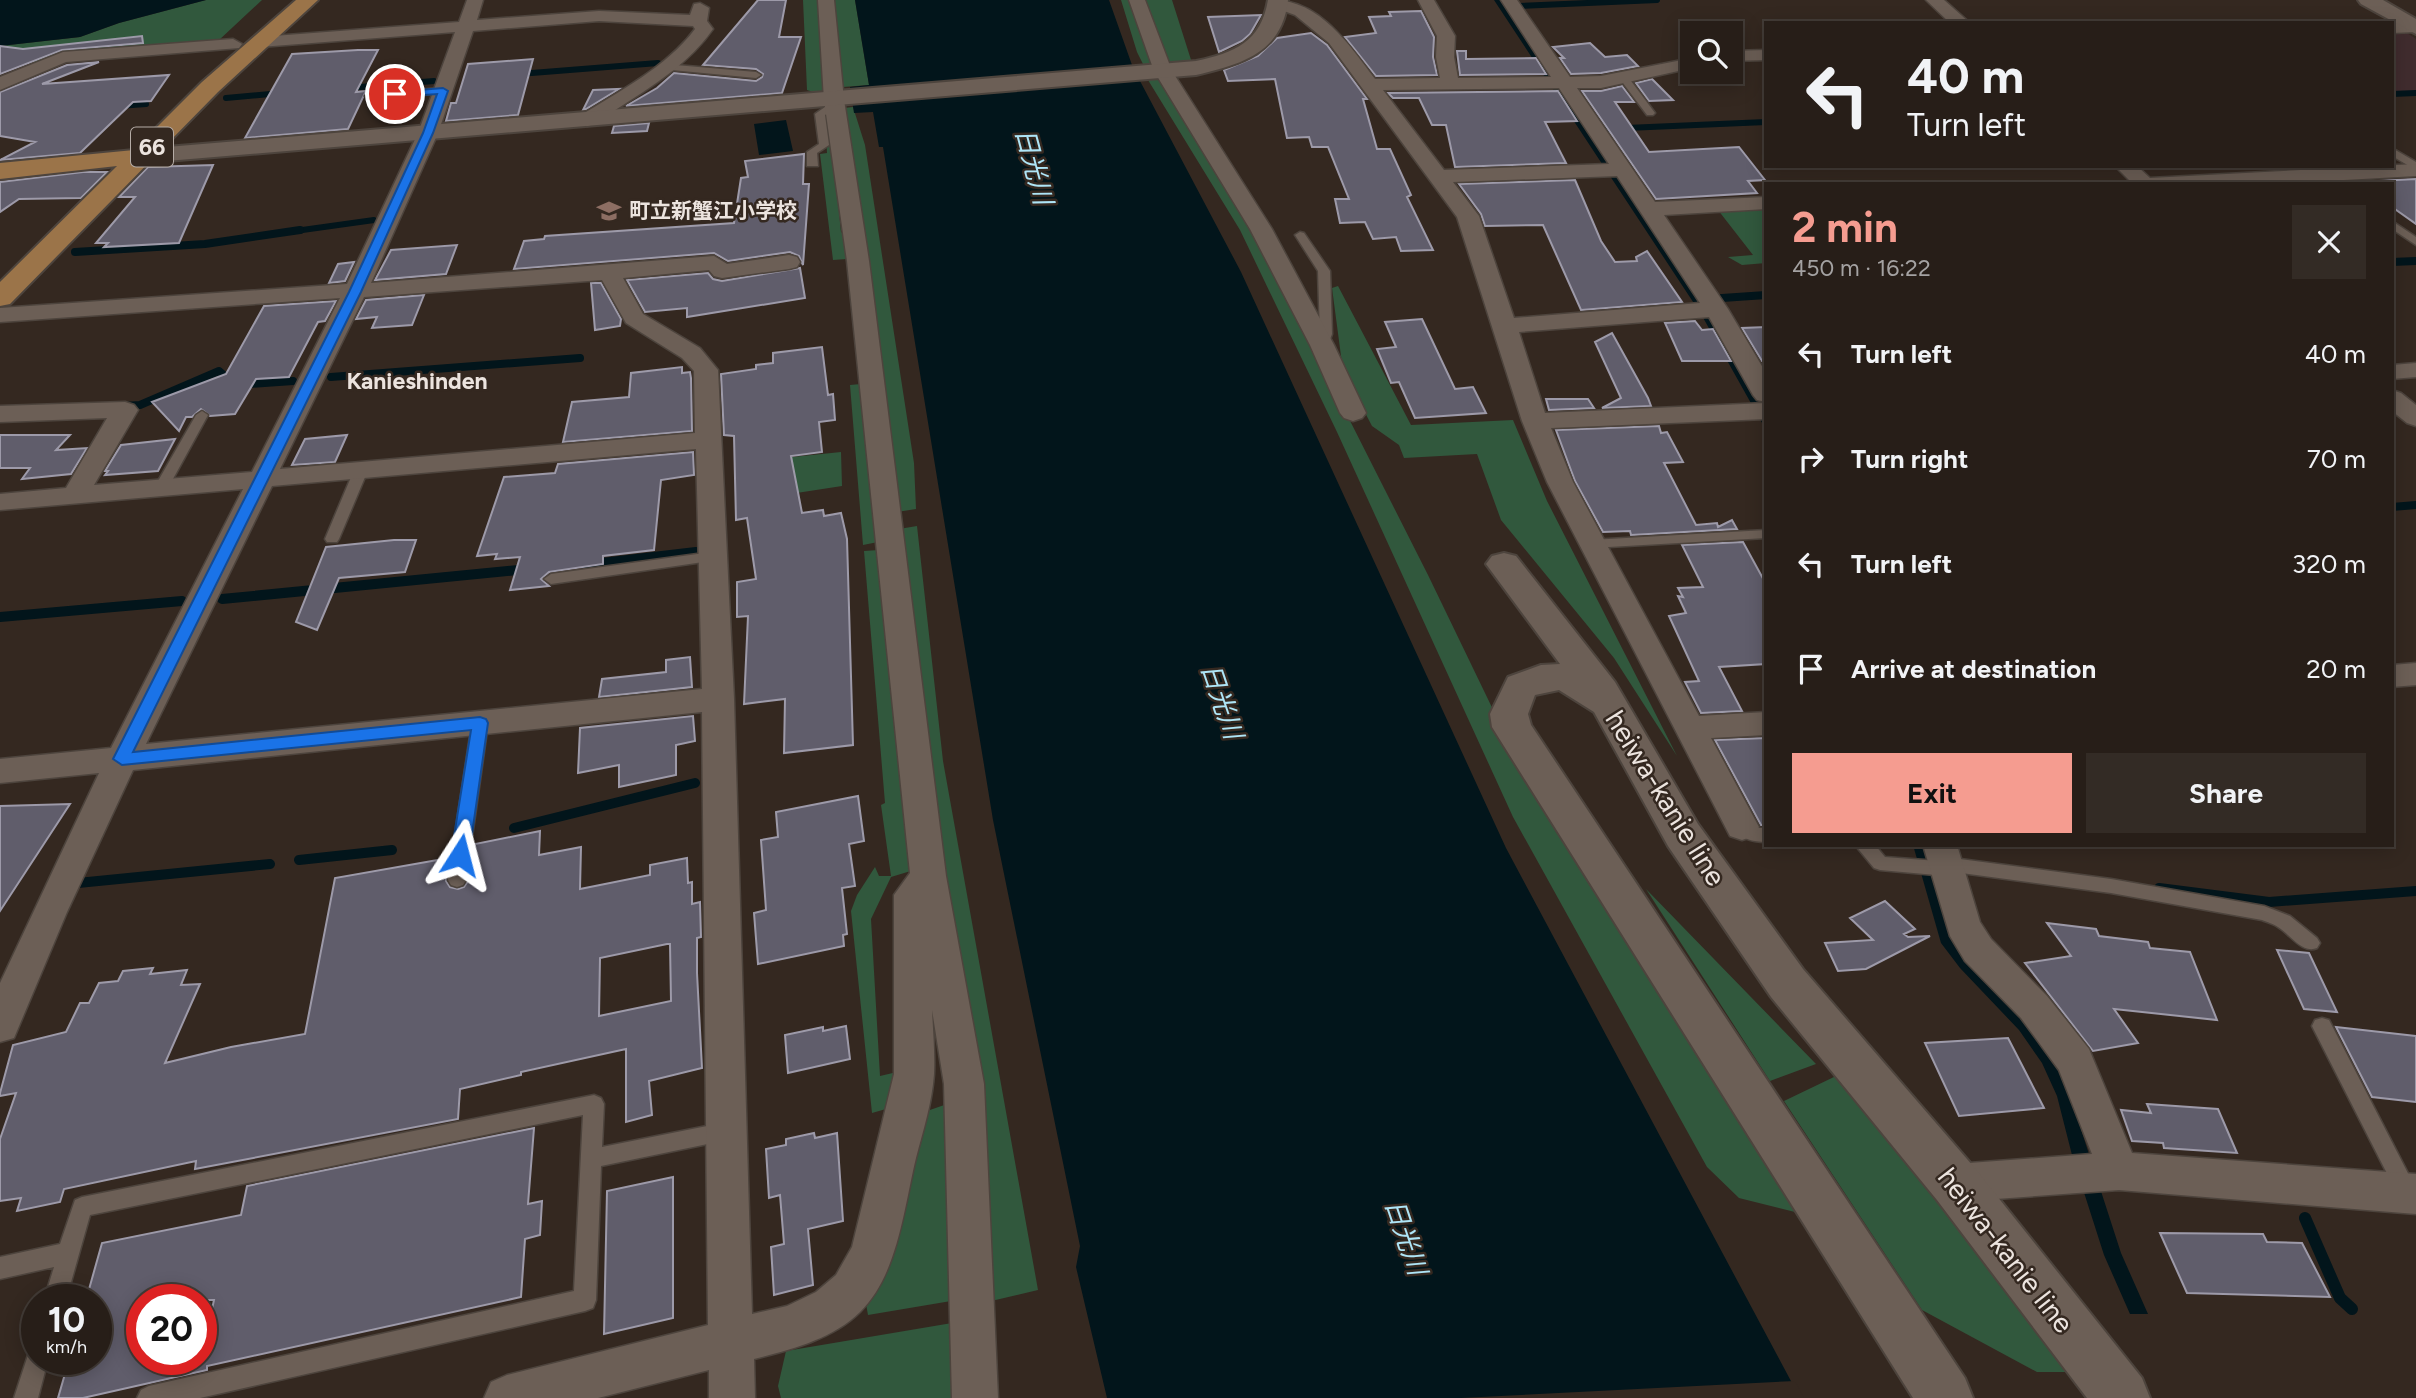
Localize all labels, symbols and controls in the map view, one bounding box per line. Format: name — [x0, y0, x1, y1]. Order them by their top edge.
map controls — [1680, 21, 1743, 84]
button: search — [1680, 21, 1743, 84]
text: 40 m — [1907, 46, 2024, 105]
icon: left — [1792, 49, 1883, 140]
pin — [365, 64, 425, 124]
icon: arrive — [376, 75, 414, 113]
text: Turn left — [1907, 106, 2026, 144]
water label: 日光川 — [1008, 124, 1060, 211]
road number: 66 — [131, 128, 173, 166]
school or university icon: 町立新蟹江小学校 — [595, 197, 623, 225]
place label: 町立新蟹江小学校 — [629, 198, 797, 223]
text: 2 min — [1792, 202, 1898, 253]
button: close — [2292, 205, 2366, 279]
text: 450 m · 16:22 — [1792, 254, 1931, 282]
icon: left — [1792, 335, 1830, 373]
text: Turn left — [1851, 338, 1952, 370]
text: 40 m — [2305, 338, 2366, 370]
district label: Kanieshinden — [346, 367, 488, 395]
icon: right — [1792, 440, 1830, 478]
text: Turn right — [1851, 443, 1968, 475]
text: 70 m — [2307, 443, 2366, 475]
icon: left — [1792, 545, 1830, 583]
text: Turn left — [1851, 548, 1952, 580]
text: 320 m — [2292, 548, 2366, 580]
icon: arrive — [1792, 650, 1830, 688]
text: Arrive at destination — [1851, 653, 2096, 685]
text: 20 m — [2306, 653, 2366, 685]
water label: 日光川 — [1194, 659, 1251, 746]
street label: heiwa-kanie line — [1598, 704, 1734, 892]
button: Exit — [1792, 753, 2072, 833]
button: Share — [2086, 753, 2366, 833]
position arrow — [423, 818, 497, 892]
street label: heiwa-kanie line — [1931, 1161, 2081, 1339]
water label: 日光川 — [1378, 1195, 1435, 1282]
speed limit sign: 20 — [126, 1284, 217, 1375]
text: 10 — [48, 1299, 85, 1341]
text: km/h — [46, 1336, 87, 1358]

